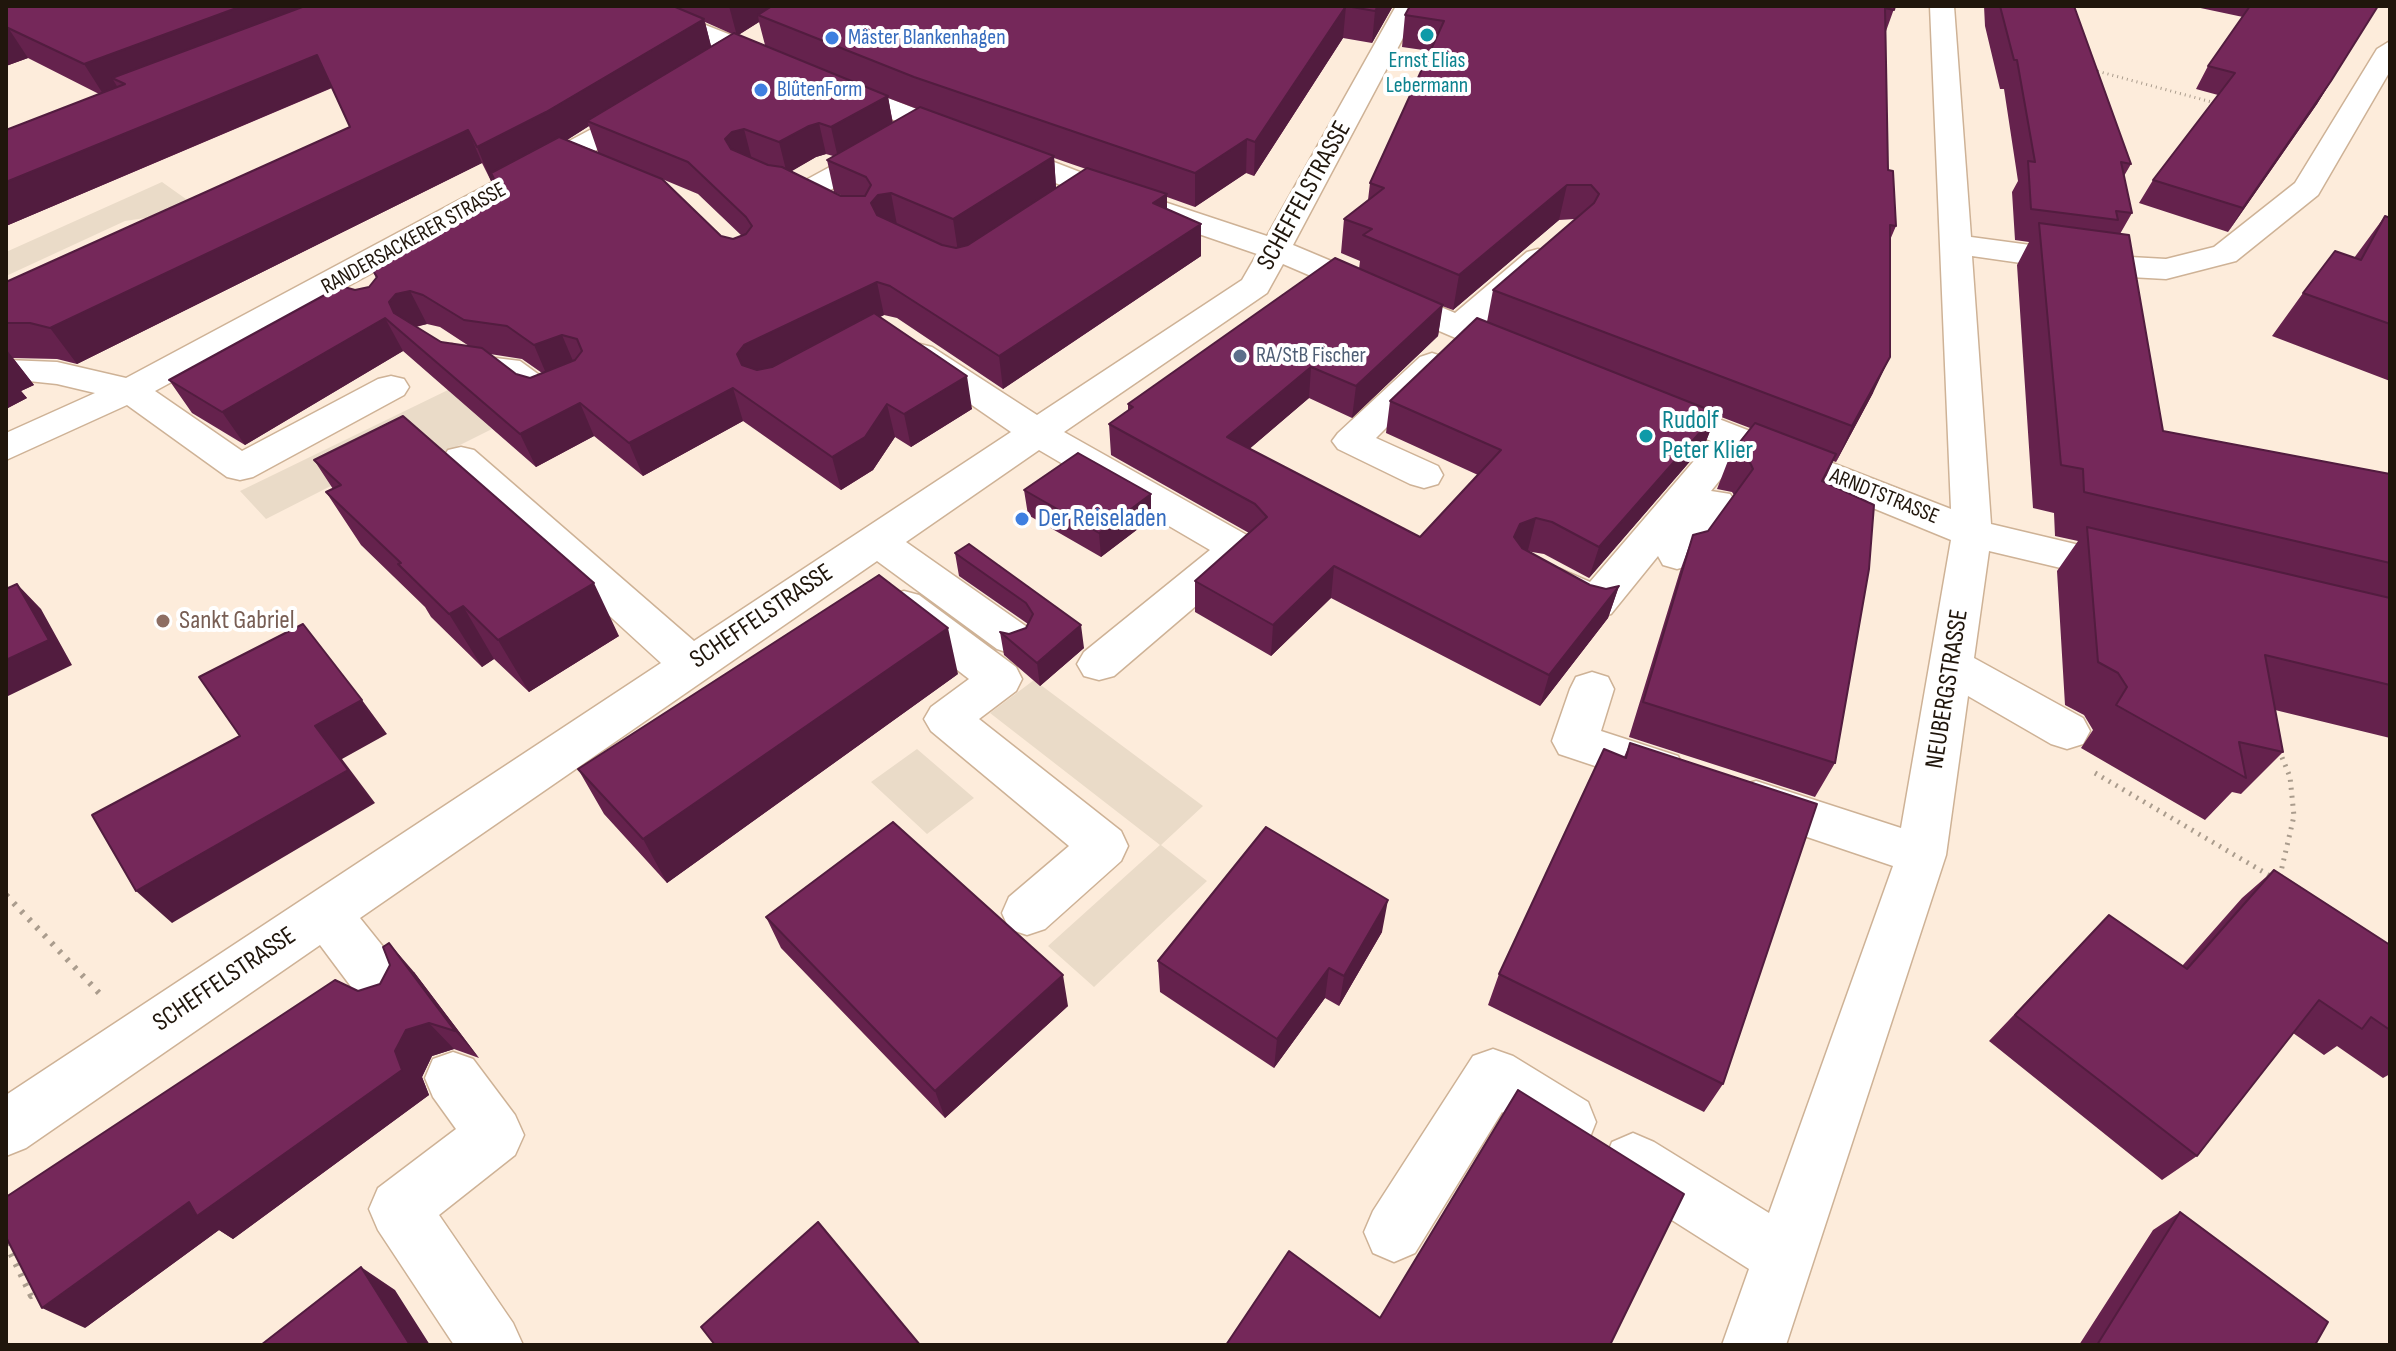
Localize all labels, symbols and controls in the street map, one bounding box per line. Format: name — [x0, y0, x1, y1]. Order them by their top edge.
place label: Mäster Blankenhagen — [848, 25, 1006, 51]
marker: Ernst Elias Lebermann — [1418, 26, 1436, 44]
marker: Mäster Blankenhagen — [823, 29, 841, 47]
place label: Ernst Elias Lebermann — [1386, 48, 1468, 100]
place label: BlütenForm — [777, 77, 862, 103]
marker: BlütenForm — [752, 81, 770, 99]
street label: SCHEFFELSTRASSE — [1251, 116, 1359, 276]
street label: RANDERSACKERER STRASSE — [317, 177, 511, 301]
place label: RA/StB Fischer — [1256, 343, 1366, 369]
marker: RA/StB Fischer — [1231, 347, 1249, 365]
place label: Rudolf Peter Klier — [1662, 405, 1753, 466]
marker: Rudolf Peter Klier — [1637, 427, 1655, 445]
street label: ARNDTSTRASSE — [1826, 463, 1942, 531]
place label: Der Reiseladen — [1038, 503, 1167, 535]
marker: Der Reiseladen — [1013, 510, 1031, 528]
street label: SCHEFFELSTRASSE — [685, 558, 839, 676]
place label: Sankt Gabriel — [179, 605, 295, 637]
street label: NEUBERGSTRASSE — [1920, 607, 1976, 771]
marker: Sankt Gabriel — [154, 612, 172, 630]
street label: SCHEFFELSTRASSE — [148, 921, 302, 1039]

